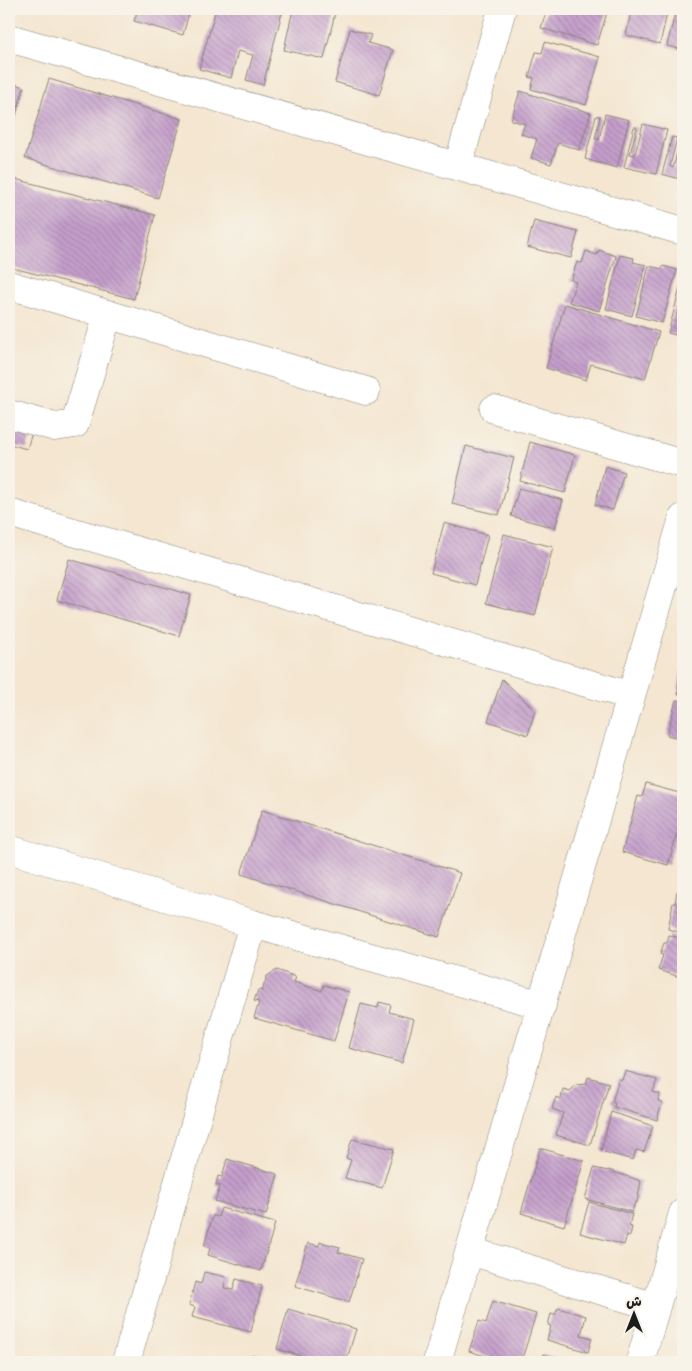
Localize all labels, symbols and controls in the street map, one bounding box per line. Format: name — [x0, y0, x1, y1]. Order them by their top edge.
north arrow — [610, 1288, 660, 1338]
text: ش — [626, 1291, 642, 1313]

